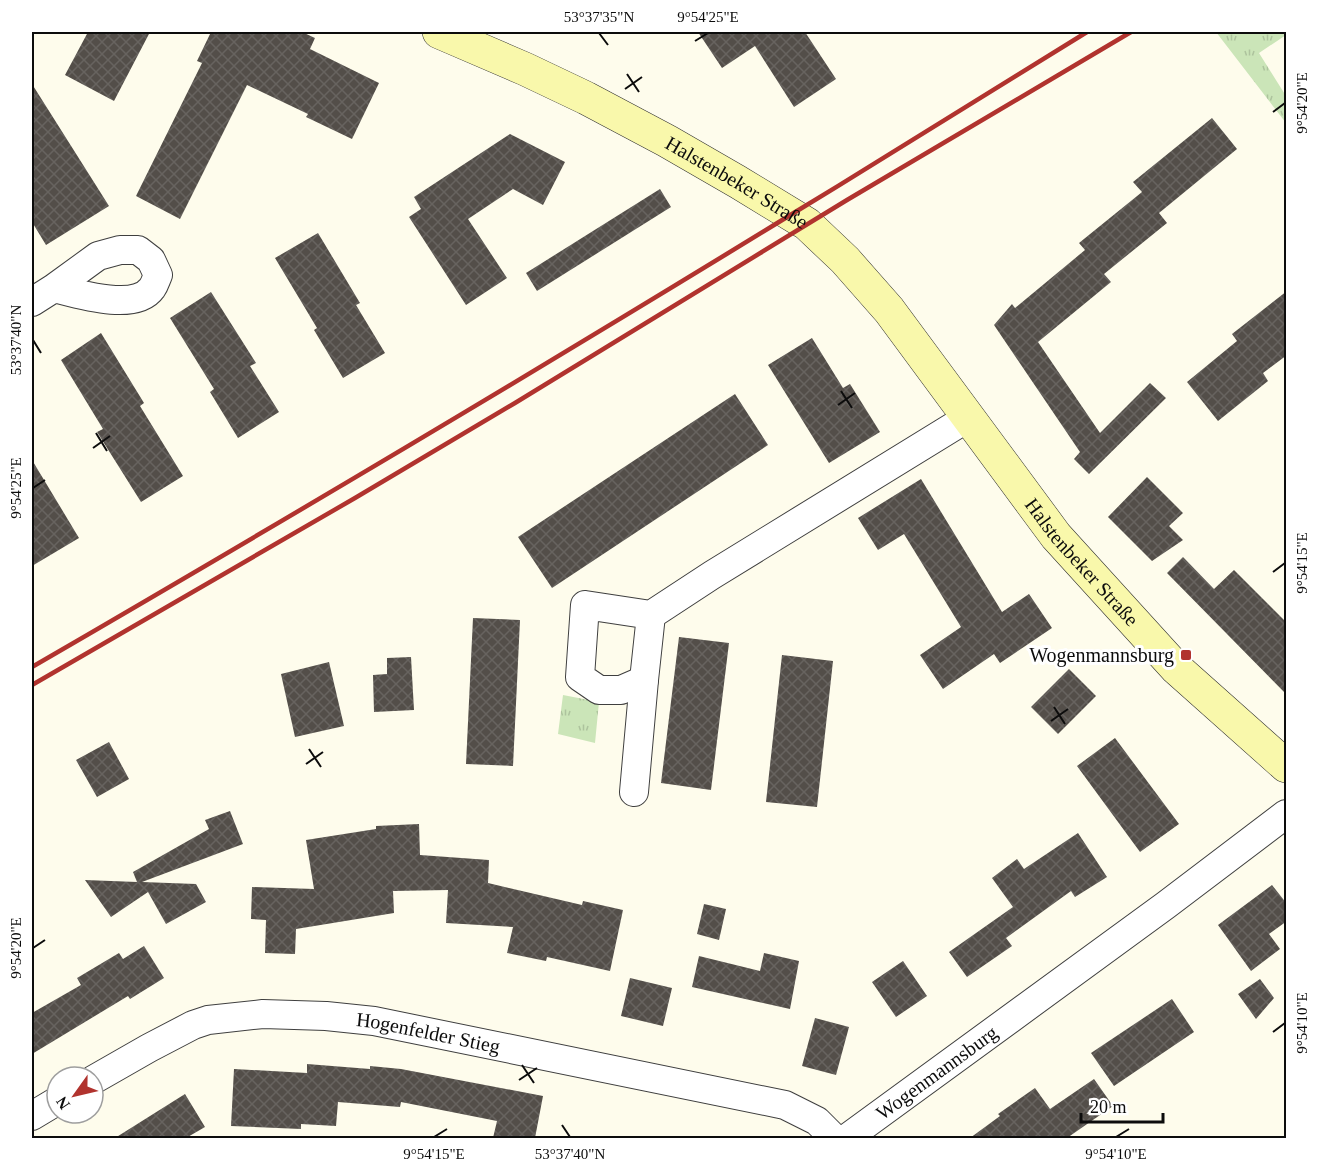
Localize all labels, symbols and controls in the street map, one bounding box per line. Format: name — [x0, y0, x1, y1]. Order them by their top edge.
text: 53°37'35"N — [564, 9, 634, 25]
text: 9°54'25"E — [677, 9, 739, 25]
text: 9°54'20"E — [1294, 72, 1310, 134]
street label: Halstenbeker Straße — [662, 132, 812, 233]
text: 53°37'40"N — [8, 305, 24, 375]
text: 9°54'25"E — [8, 457, 24, 519]
street label: Halstenbeker Straße — [1021, 494, 1143, 630]
text: 9°54'15"E — [1294, 532, 1310, 594]
place label: Wogenmannsburg — [1029, 644, 1174, 667]
marker: Wogenmannsburg — [1179, 648, 1193, 662]
text: 9°54'20"E — [8, 917, 24, 979]
text: 9°54'10"E — [1294, 992, 1310, 1054]
street label: Hogenfelder Stieg — [355, 1008, 502, 1058]
street label: Wogenmannsburg — [872, 1021, 1002, 1124]
north arrow — [45, 1065, 105, 1125]
scale bar — [1081, 1086, 1164, 1124]
text: N — [52, 1093, 73, 1113]
text: 20 m — [1090, 1097, 1127, 1117]
text: 9°54'15"E — [403, 1146, 465, 1162]
text: 53°37'40"N — [535, 1146, 605, 1162]
text: 9°54'10"E — [1085, 1146, 1147, 1162]

